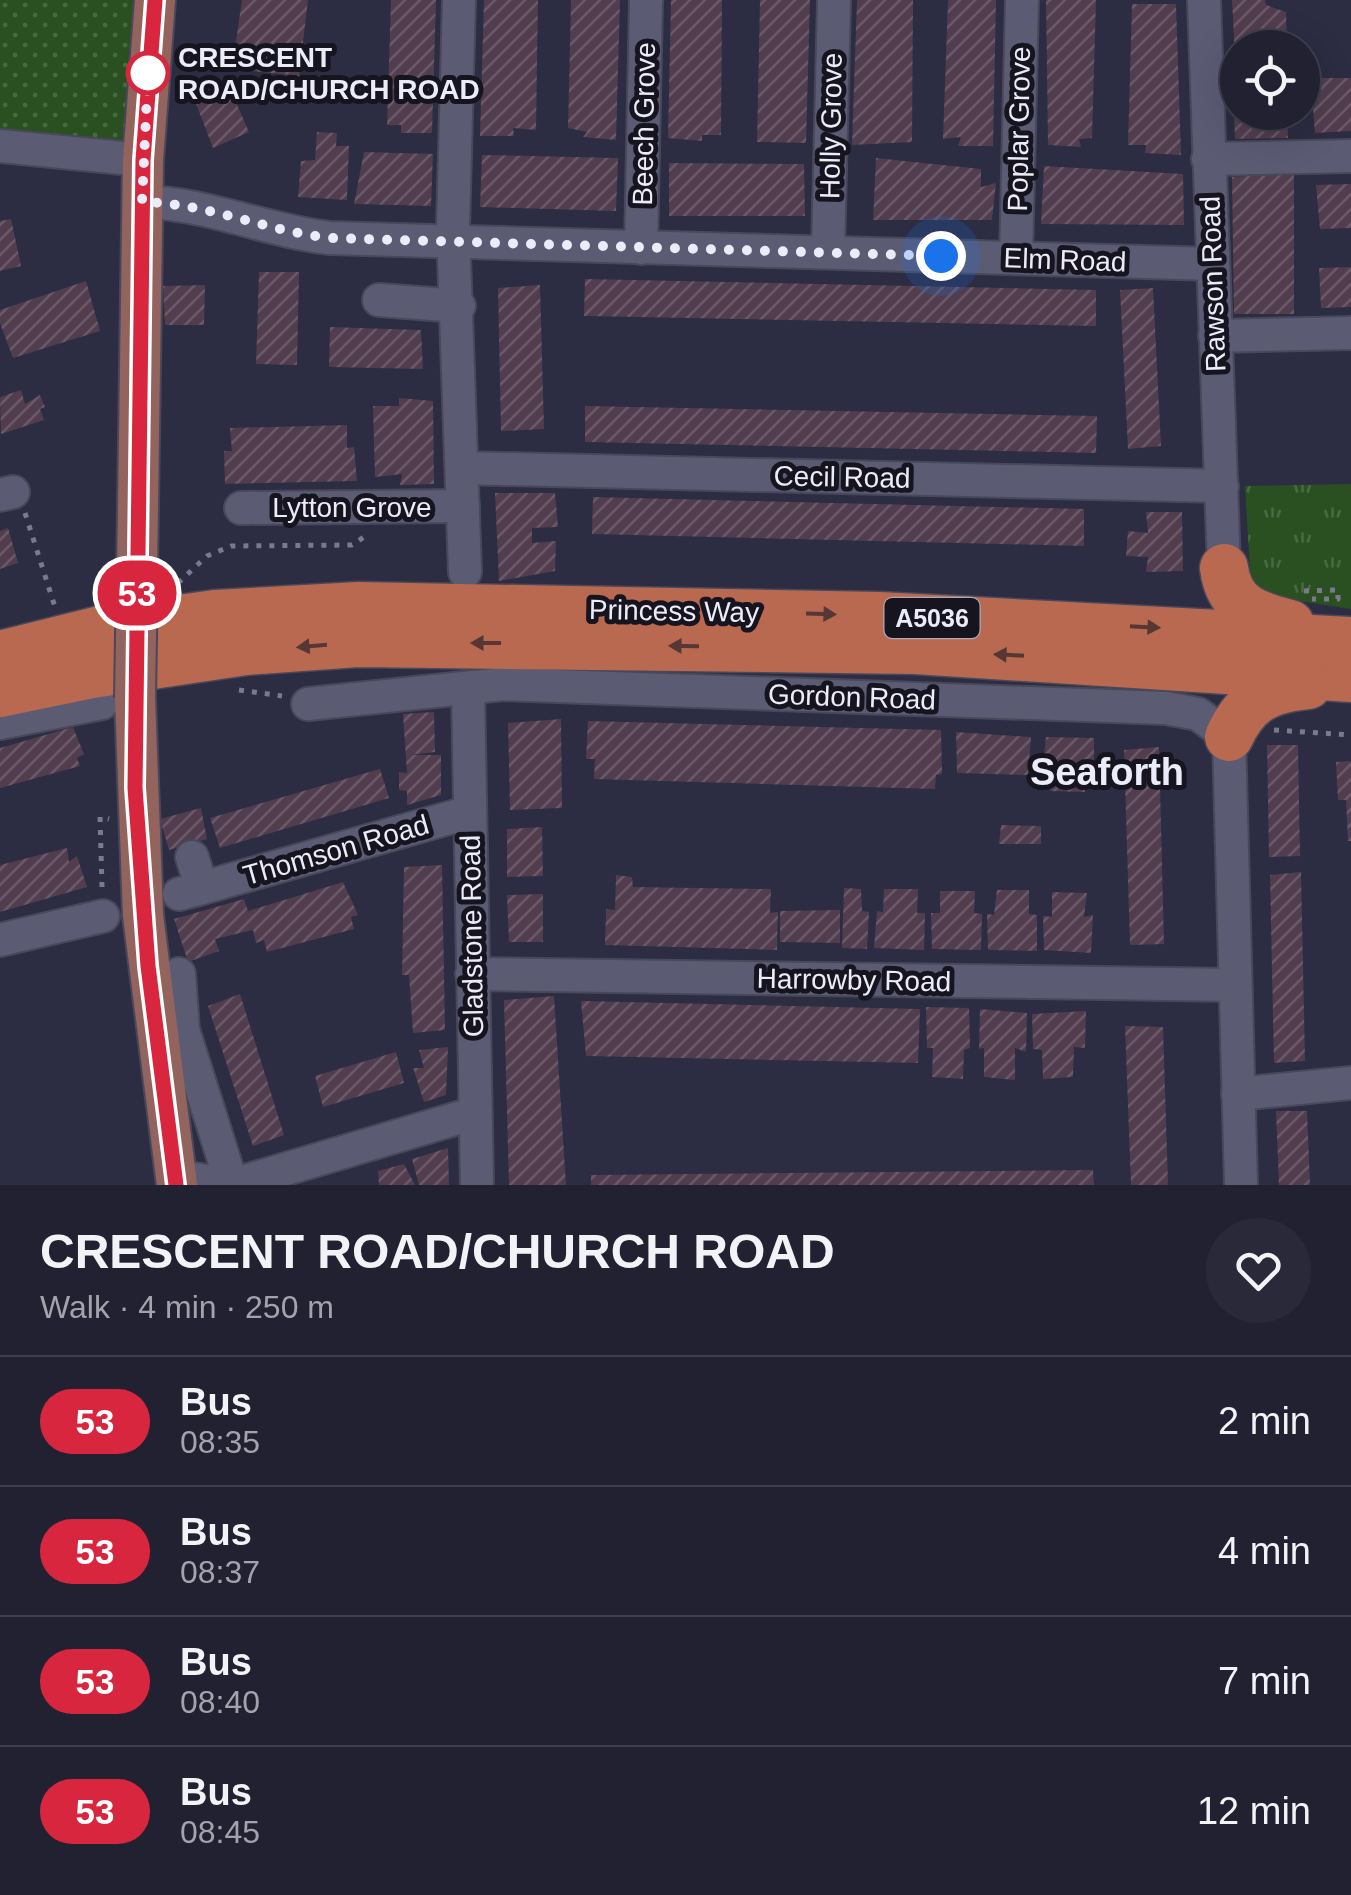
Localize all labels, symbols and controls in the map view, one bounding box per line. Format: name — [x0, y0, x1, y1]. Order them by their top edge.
map controls — [1220, 30, 1320, 130]
button: locate — [1220, 30, 1320, 130]
place label: CRESCENT ROAD/CHURCH ROAD — [178, 42, 480, 105]
street label: Beech Grove — [627, 42, 661, 206]
street label: Poplar Grove — [1002, 46, 1036, 212]
marker: CRESCENT ROAD/CHURCH ROAD — [127, 52, 169, 94]
street label: Holly Grove — [814, 53, 848, 199]
street label: Rawson Road — [1194, 196, 1232, 372]
your location — [916, 231, 966, 281]
street label: Elm Road — [1003, 242, 1127, 278]
street label: Cecil Road — [773, 460, 911, 494]
street label: Lytton Grove — [272, 492, 432, 523]
line badge: 53 — [92, 560, 182, 626]
text: 53 — [118, 574, 156, 613]
street label: Princess Way — [589, 594, 759, 628]
road number: A5036 — [884, 598, 980, 638]
one-way arrow — [805, 607, 837, 623]
one-way arrow — [1130, 619, 1162, 635]
one-way arrow — [470, 635, 502, 651]
one-way arrow — [668, 637, 700, 653]
one-way arrow — [295, 639, 327, 655]
one-way arrow — [993, 647, 1025, 663]
street label: Gordon Road — [767, 679, 937, 715]
district label: Seaforth — [1030, 751, 1184, 793]
street label: Thomson Road — [240, 809, 432, 891]
street label: Gladstone Road — [455, 835, 489, 1037]
street label: Harrowby Road — [756, 963, 952, 997]
button: heart — [1206, 1218, 1311, 1323]
text: CRESCENT ROAD/CHURCH ROAD — [40, 1225, 835, 1278]
text: Walk · 4 min · 250 m — [40, 1289, 334, 1325]
text: Bus — [180, 1381, 252, 1423]
text: 2 min — [1218, 1400, 1311, 1442]
text: 53 — [76, 1402, 114, 1441]
text: 08:35 — [180, 1424, 260, 1460]
text: Bus — [180, 1511, 252, 1553]
text: 4 min — [1218, 1530, 1311, 1572]
text: 53 — [76, 1532, 114, 1571]
text: 08:37 — [180, 1554, 260, 1590]
text: Bus — [180, 1641, 252, 1683]
text: 7 min — [1218, 1660, 1311, 1702]
text: 53 — [76, 1662, 114, 1701]
text: 08:40 — [180, 1684, 260, 1720]
text: Bus — [180, 1771, 252, 1813]
text: 12 min — [1197, 1790, 1311, 1832]
text: 53 — [76, 1792, 114, 1831]
text: 08:45 — [180, 1814, 260, 1850]

